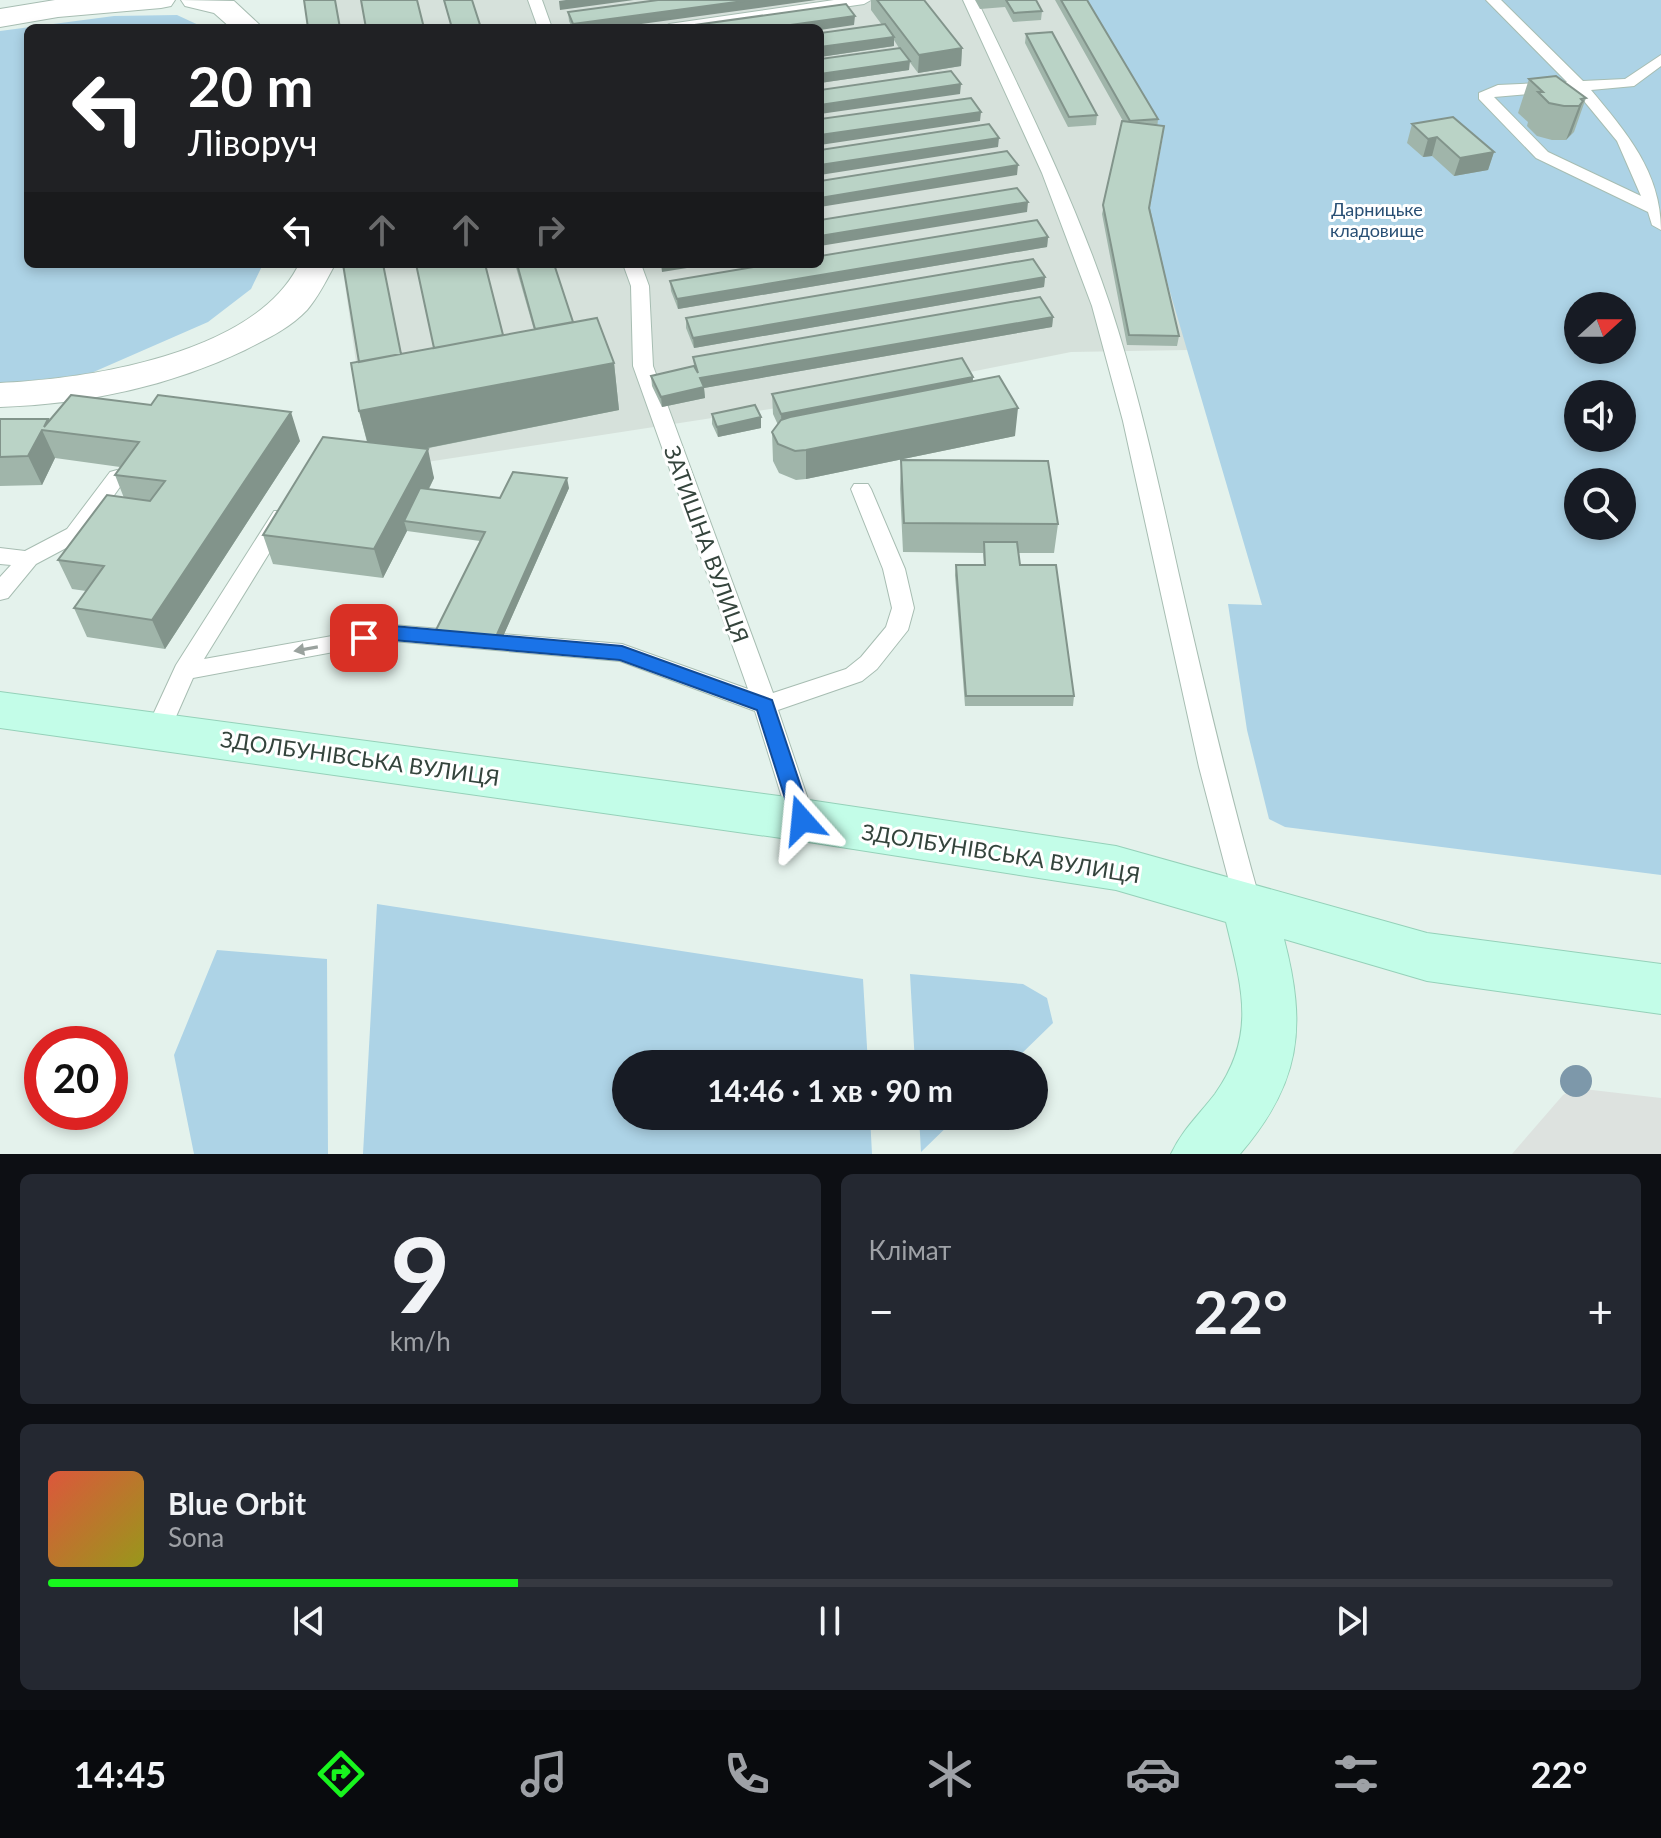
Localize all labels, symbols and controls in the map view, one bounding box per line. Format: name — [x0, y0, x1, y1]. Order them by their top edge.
text: 20 m — [188, 52, 313, 119]
icon: left — [56, 56, 160, 160]
text: Ліворуч — [188, 120, 318, 164]
park label: Дарницьке кладовище — [1330, 198, 1424, 241]
icon: left — [276, 208, 320, 252]
icon: ahead — [360, 208, 404, 252]
icon: ahead — [444, 208, 488, 252]
icon: right — [528, 208, 572, 252]
north arrow — [1564, 292, 1636, 364]
map controls — [1564, 292, 1636, 540]
button: sound — [1564, 380, 1636, 452]
street label: ЗАТИШНА ВУЛИЦЯ — [659, 442, 755, 646]
button: search — [1564, 468, 1636, 540]
pin — [330, 604, 398, 672]
icon: arrive — [342, 616, 386, 660]
one-way arrow — [293, 643, 318, 655]
street label: ЗДОЛБУНІВСЬКА ВУЛИЦЯ — [219, 725, 501, 791]
position arrow — [760, 778, 844, 862]
street label: ЗДОЛБУНІВСЬКА ВУЛИЦЯ — [860, 818, 1142, 888]
speed limit sign: 20 — [24, 1026, 128, 1130]
text: 14:46 · 1 хв · 90 m — [707, 1072, 953, 1108]
text: 9 — [390, 1210, 450, 1335]
text: Клімат — [869, 1234, 951, 1266]
text: 22° — [1193, 1275, 1288, 1347]
text: − — [869, 1285, 894, 1337]
text: + — [1587, 1285, 1613, 1337]
text: km/h — [390, 1325, 451, 1357]
text: Blue Orbit — [168, 1485, 306, 1521]
text: Sona — [168, 1521, 224, 1553]
icon: previous — [287, 1599, 331, 1643]
icon: pause — [808, 1599, 852, 1643]
icon: next — [1330, 1599, 1374, 1643]
icon: directions — [313, 1746, 369, 1802]
icon: music — [516, 1746, 572, 1802]
icon: phone — [719, 1746, 775, 1802]
icon: climate — [922, 1746, 978, 1802]
icon: car — [1125, 1746, 1181, 1802]
icon: filters — [1328, 1746, 1384, 1802]
text: 14:45 — [73, 1752, 166, 1796]
text: 22° — [1531, 1752, 1587, 1796]

